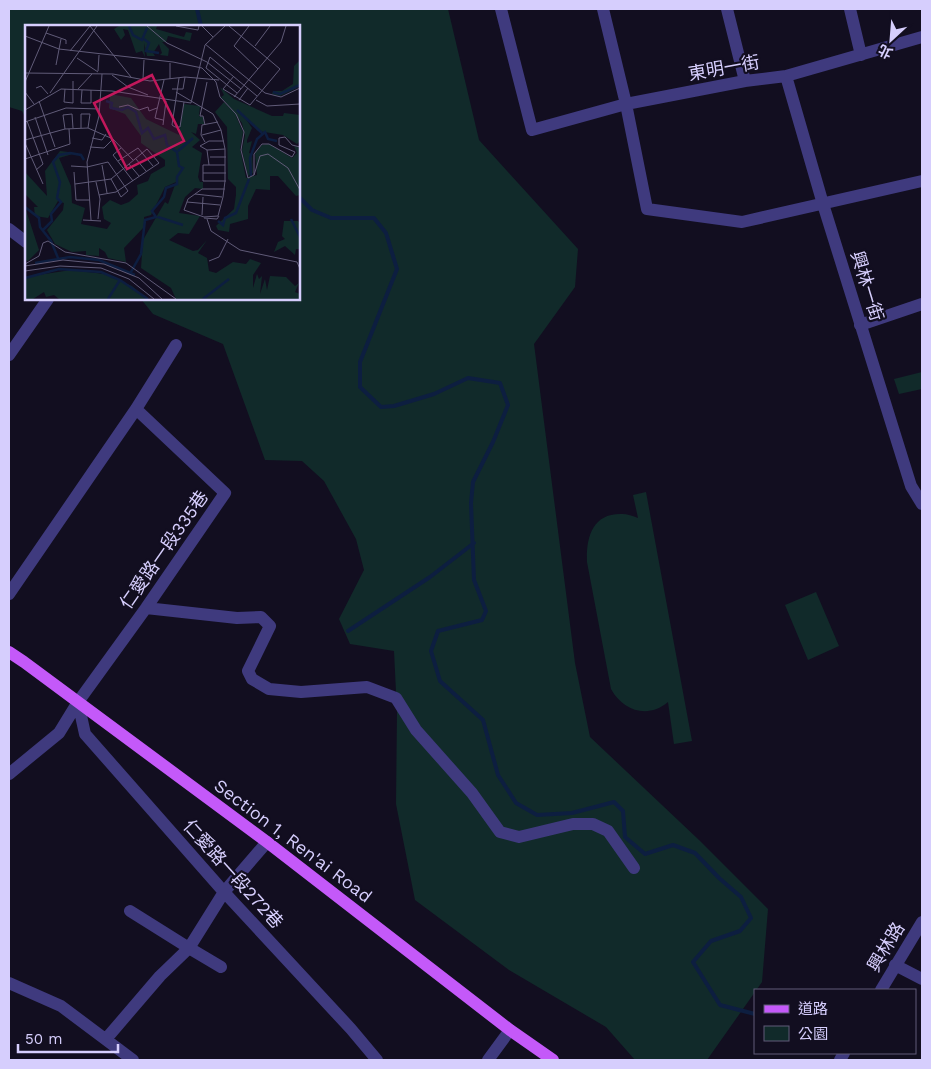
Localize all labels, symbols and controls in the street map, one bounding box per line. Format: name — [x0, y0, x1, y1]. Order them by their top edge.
north arrow — [866, 15, 916, 65]
inset map — [25, 25, 300, 300]
text: 北 — [876, 41, 895, 62]
street label: 東明一街 — [687, 51, 761, 84]
street label: 興林一街 — [847, 248, 888, 323]
street label: 仁愛路一段335巷 — [115, 487, 212, 613]
street label: Section 1, Ren'ai Road — [210, 775, 376, 907]
street label: 仁愛路一段272巷 — [179, 815, 288, 932]
street label: 興林路 — [863, 918, 908, 975]
legend — [754, 989, 916, 1054]
text: 道路 — [798, 1000, 828, 1018]
scale bar — [18, 1022, 118, 1054]
text: 公園 — [798, 1025, 828, 1043]
text: 50 m — [25, 1030, 62, 1048]

